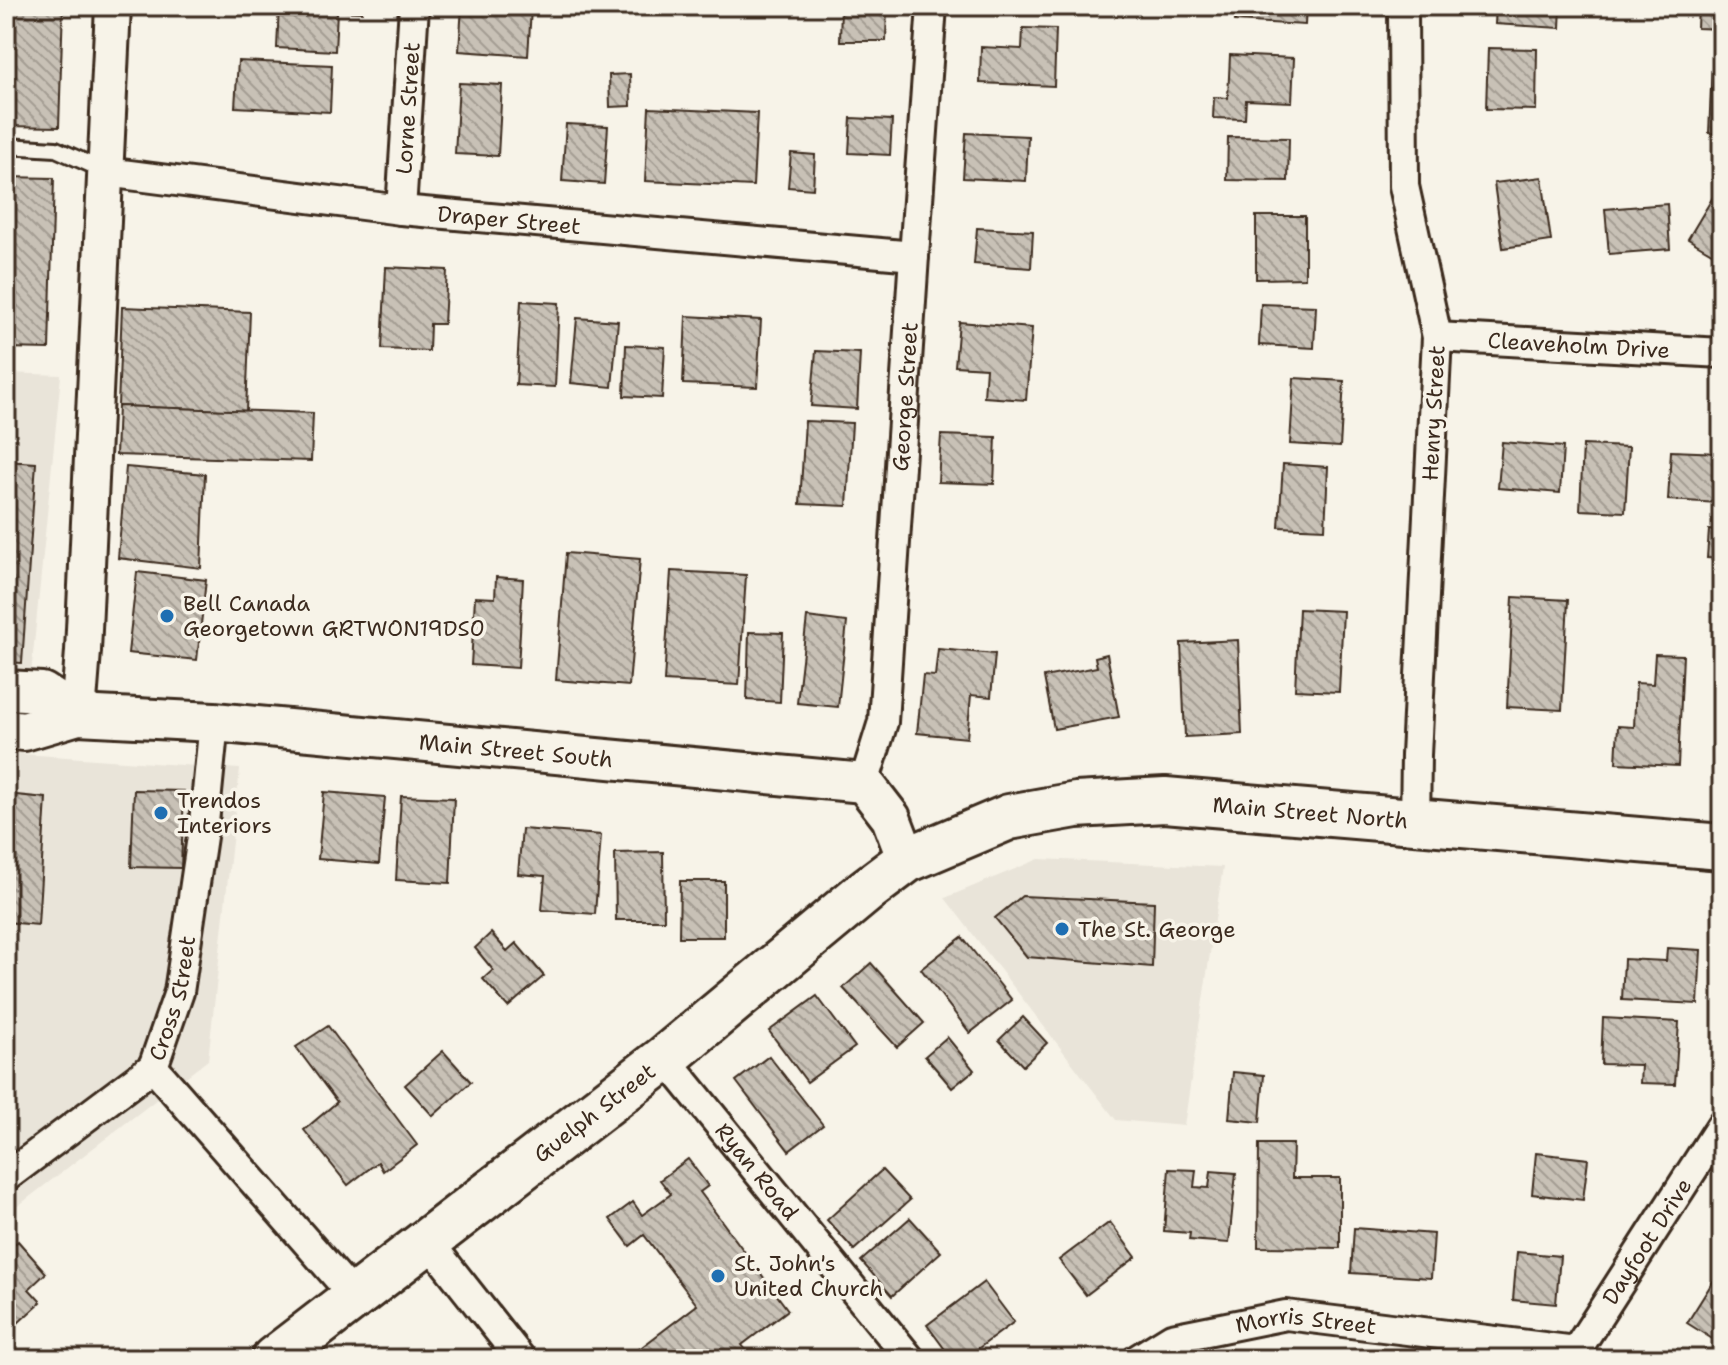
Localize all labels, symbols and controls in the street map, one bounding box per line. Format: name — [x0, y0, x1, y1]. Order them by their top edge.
street label: Lorne Street — [389, 41, 427, 175]
street label: Draper Street — [436, 199, 582, 241]
street label: George Street — [886, 321, 925, 472]
street label: Cleaveholm Drive — [1487, 326, 1671, 365]
street label: Henry Street — [1415, 344, 1452, 482]
place label: Bell Canada Georgetown GRTWON19DS0 — [183, 589, 485, 643]
marker: Bell Canada Georgetown GRTWON19DS0 — [158, 607, 176, 625]
street label: Main Street South — [418, 727, 614, 774]
place label: Trendos Interiors — [177, 786, 272, 840]
street label: Main Street North — [1211, 790, 1409, 835]
marker: Trendos Interiors — [152, 804, 170, 822]
place label: The St. George — [1078, 915, 1236, 944]
marker: The St. George — [1053, 920, 1071, 938]
street label: Cross Street — [142, 934, 202, 1065]
street label: Guelph Street — [528, 1057, 661, 1169]
street label: Ryan Road — [709, 1117, 805, 1226]
street label: Dayfoot Drive — [1596, 1173, 1698, 1310]
place label: St. John's United Church — [734, 1249, 883, 1303]
marker: St. John's United Church — [709, 1267, 727, 1285]
street label: Morris Street — [1233, 1301, 1378, 1341]

